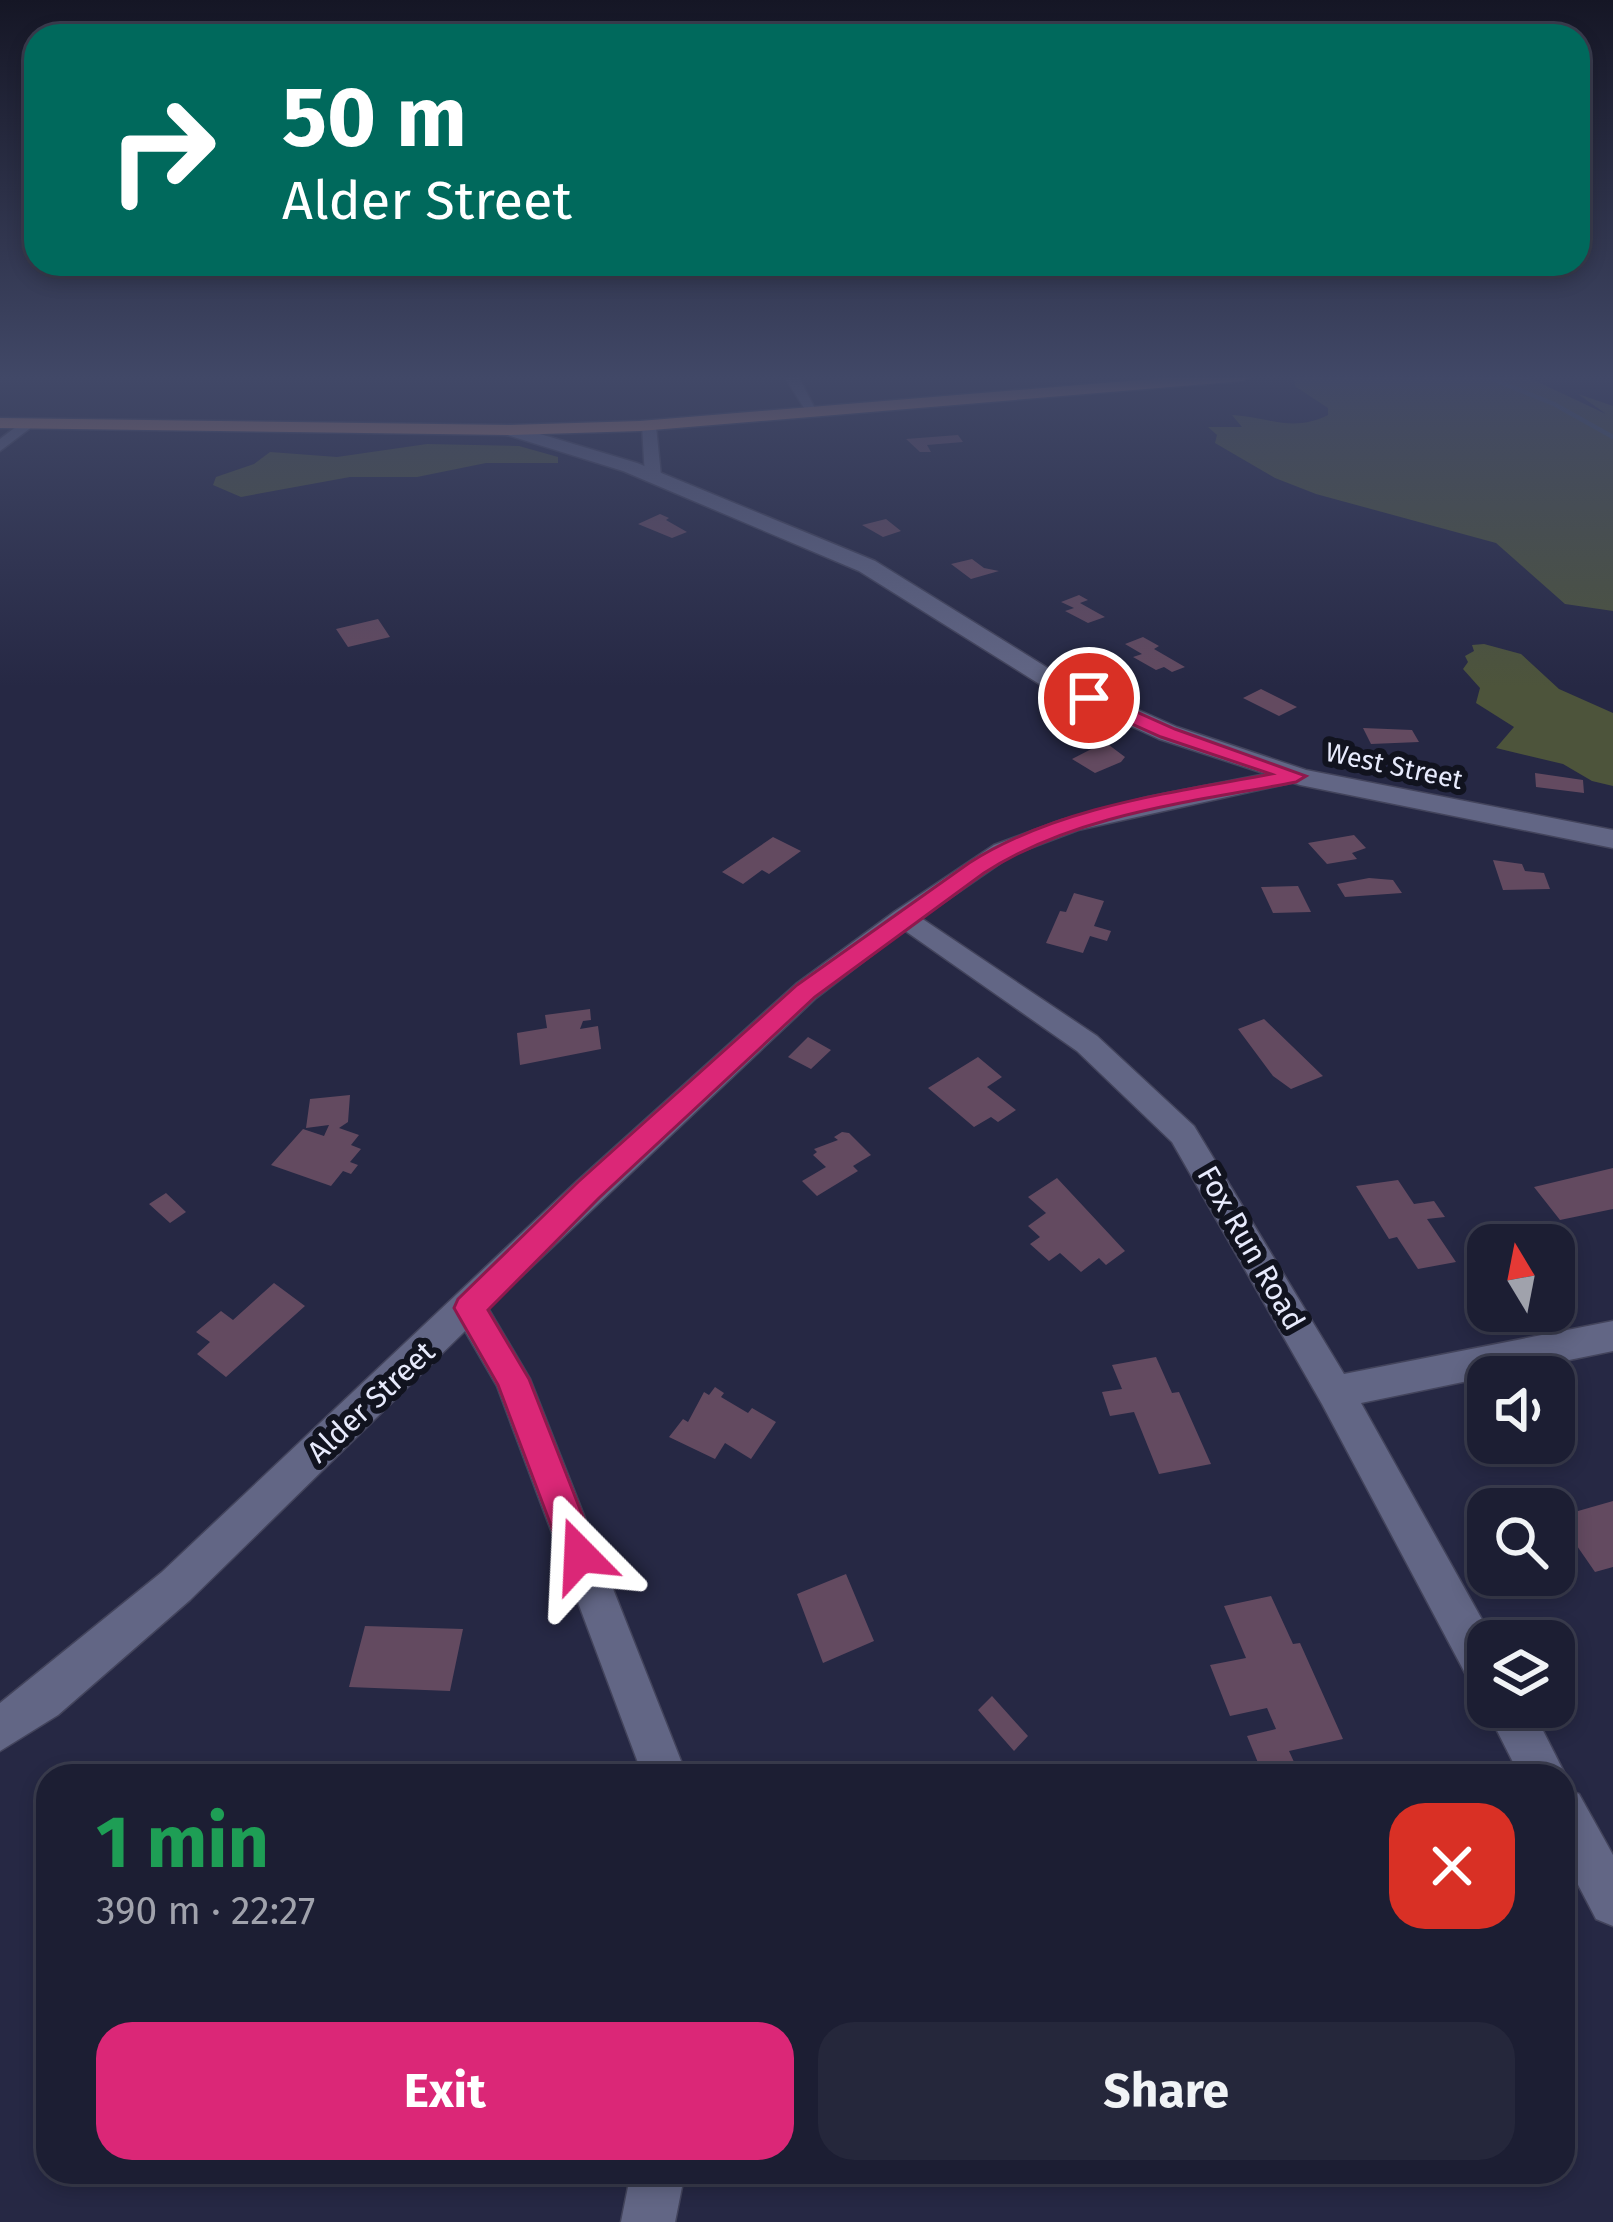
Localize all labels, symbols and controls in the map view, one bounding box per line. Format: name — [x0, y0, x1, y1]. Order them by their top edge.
text: 50 m — [282, 67, 467, 168]
icon: right — [84, 72, 240, 228]
text: Alder Street — [282, 169, 572, 233]
pin — [1038, 647, 1140, 749]
icon: arrive — [1056, 665, 1122, 731]
street label: West Street — [1322, 736, 1466, 796]
street label: Fox Run Road — [1189, 1159, 1313, 1337]
north arrow — [1467, 1224, 1575, 1332]
map controls — [1467, 1224, 1575, 1728]
street label: Alder Street — [300, 1334, 442, 1470]
button: sound — [1467, 1356, 1575, 1464]
button: search — [1467, 1488, 1575, 1596]
position arrow — [517, 1492, 643, 1618]
button: layers — [1467, 1620, 1575, 1728]
text: 1 min — [96, 1800, 269, 1886]
button: close — [1389, 1803, 1515, 1929]
text: 390 m · 22:27 — [96, 1888, 315, 1934]
button: Exit — [96, 2022, 794, 2160]
button: Share — [818, 2022, 1515, 2160]

